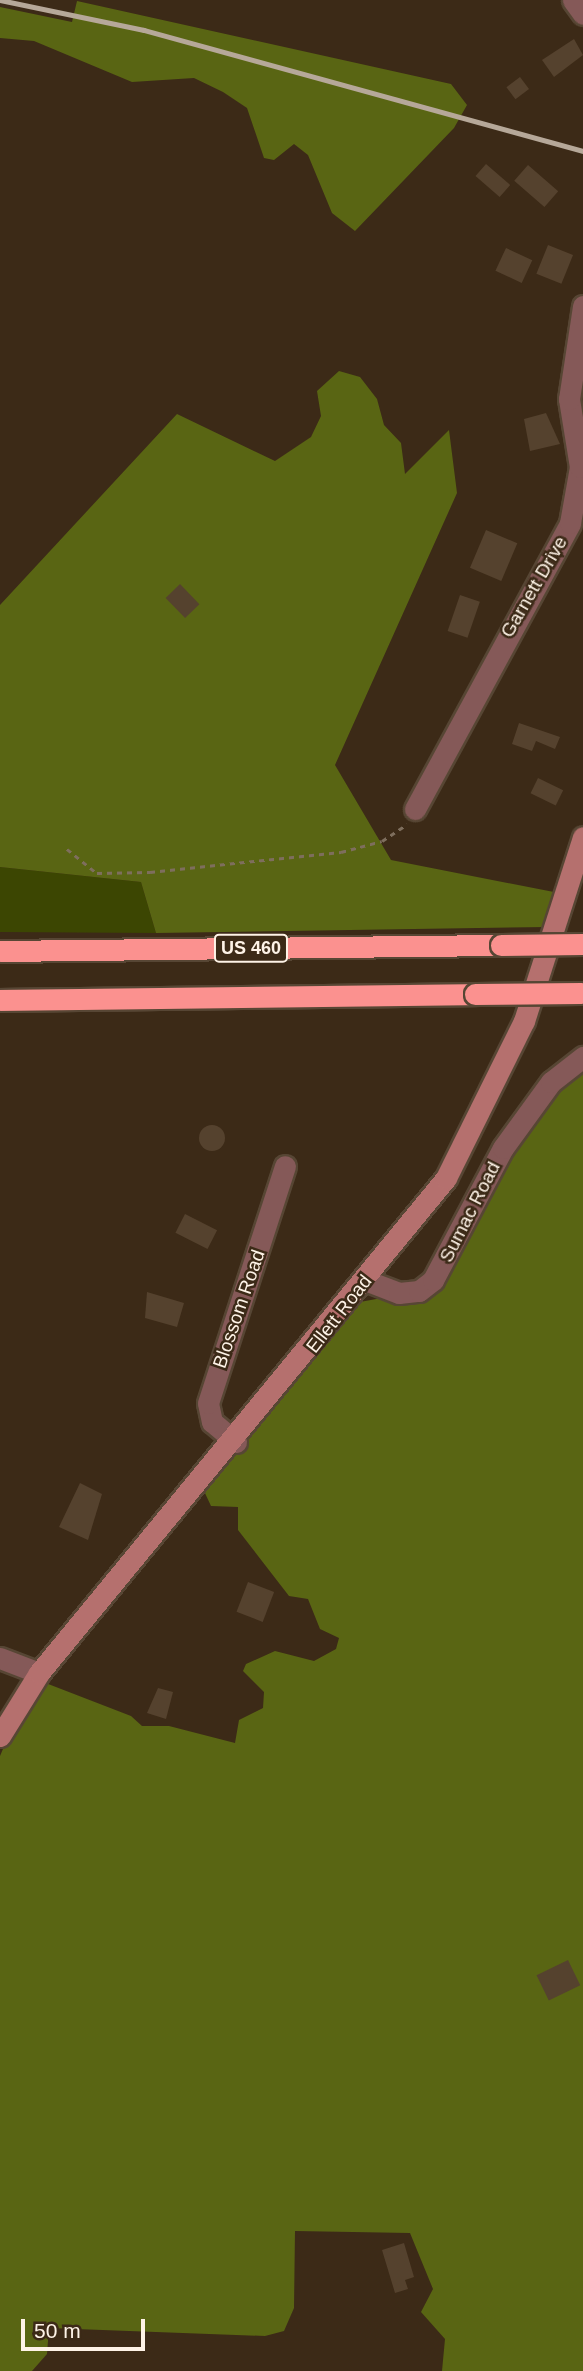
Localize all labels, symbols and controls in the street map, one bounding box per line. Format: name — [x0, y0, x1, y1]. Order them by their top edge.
street label: Garnett Drive — [496, 532, 572, 642]
road number: US 460 — [212, 933, 290, 962]
street label: Sumac Road — [435, 1158, 505, 1266]
street label: Blossom Road — [208, 1247, 270, 1371]
street label: Ellett Road — [301, 1270, 377, 1358]
scale bar — [24, 2304, 149, 2348]
text: 50 m — [34, 2319, 81, 2342]

